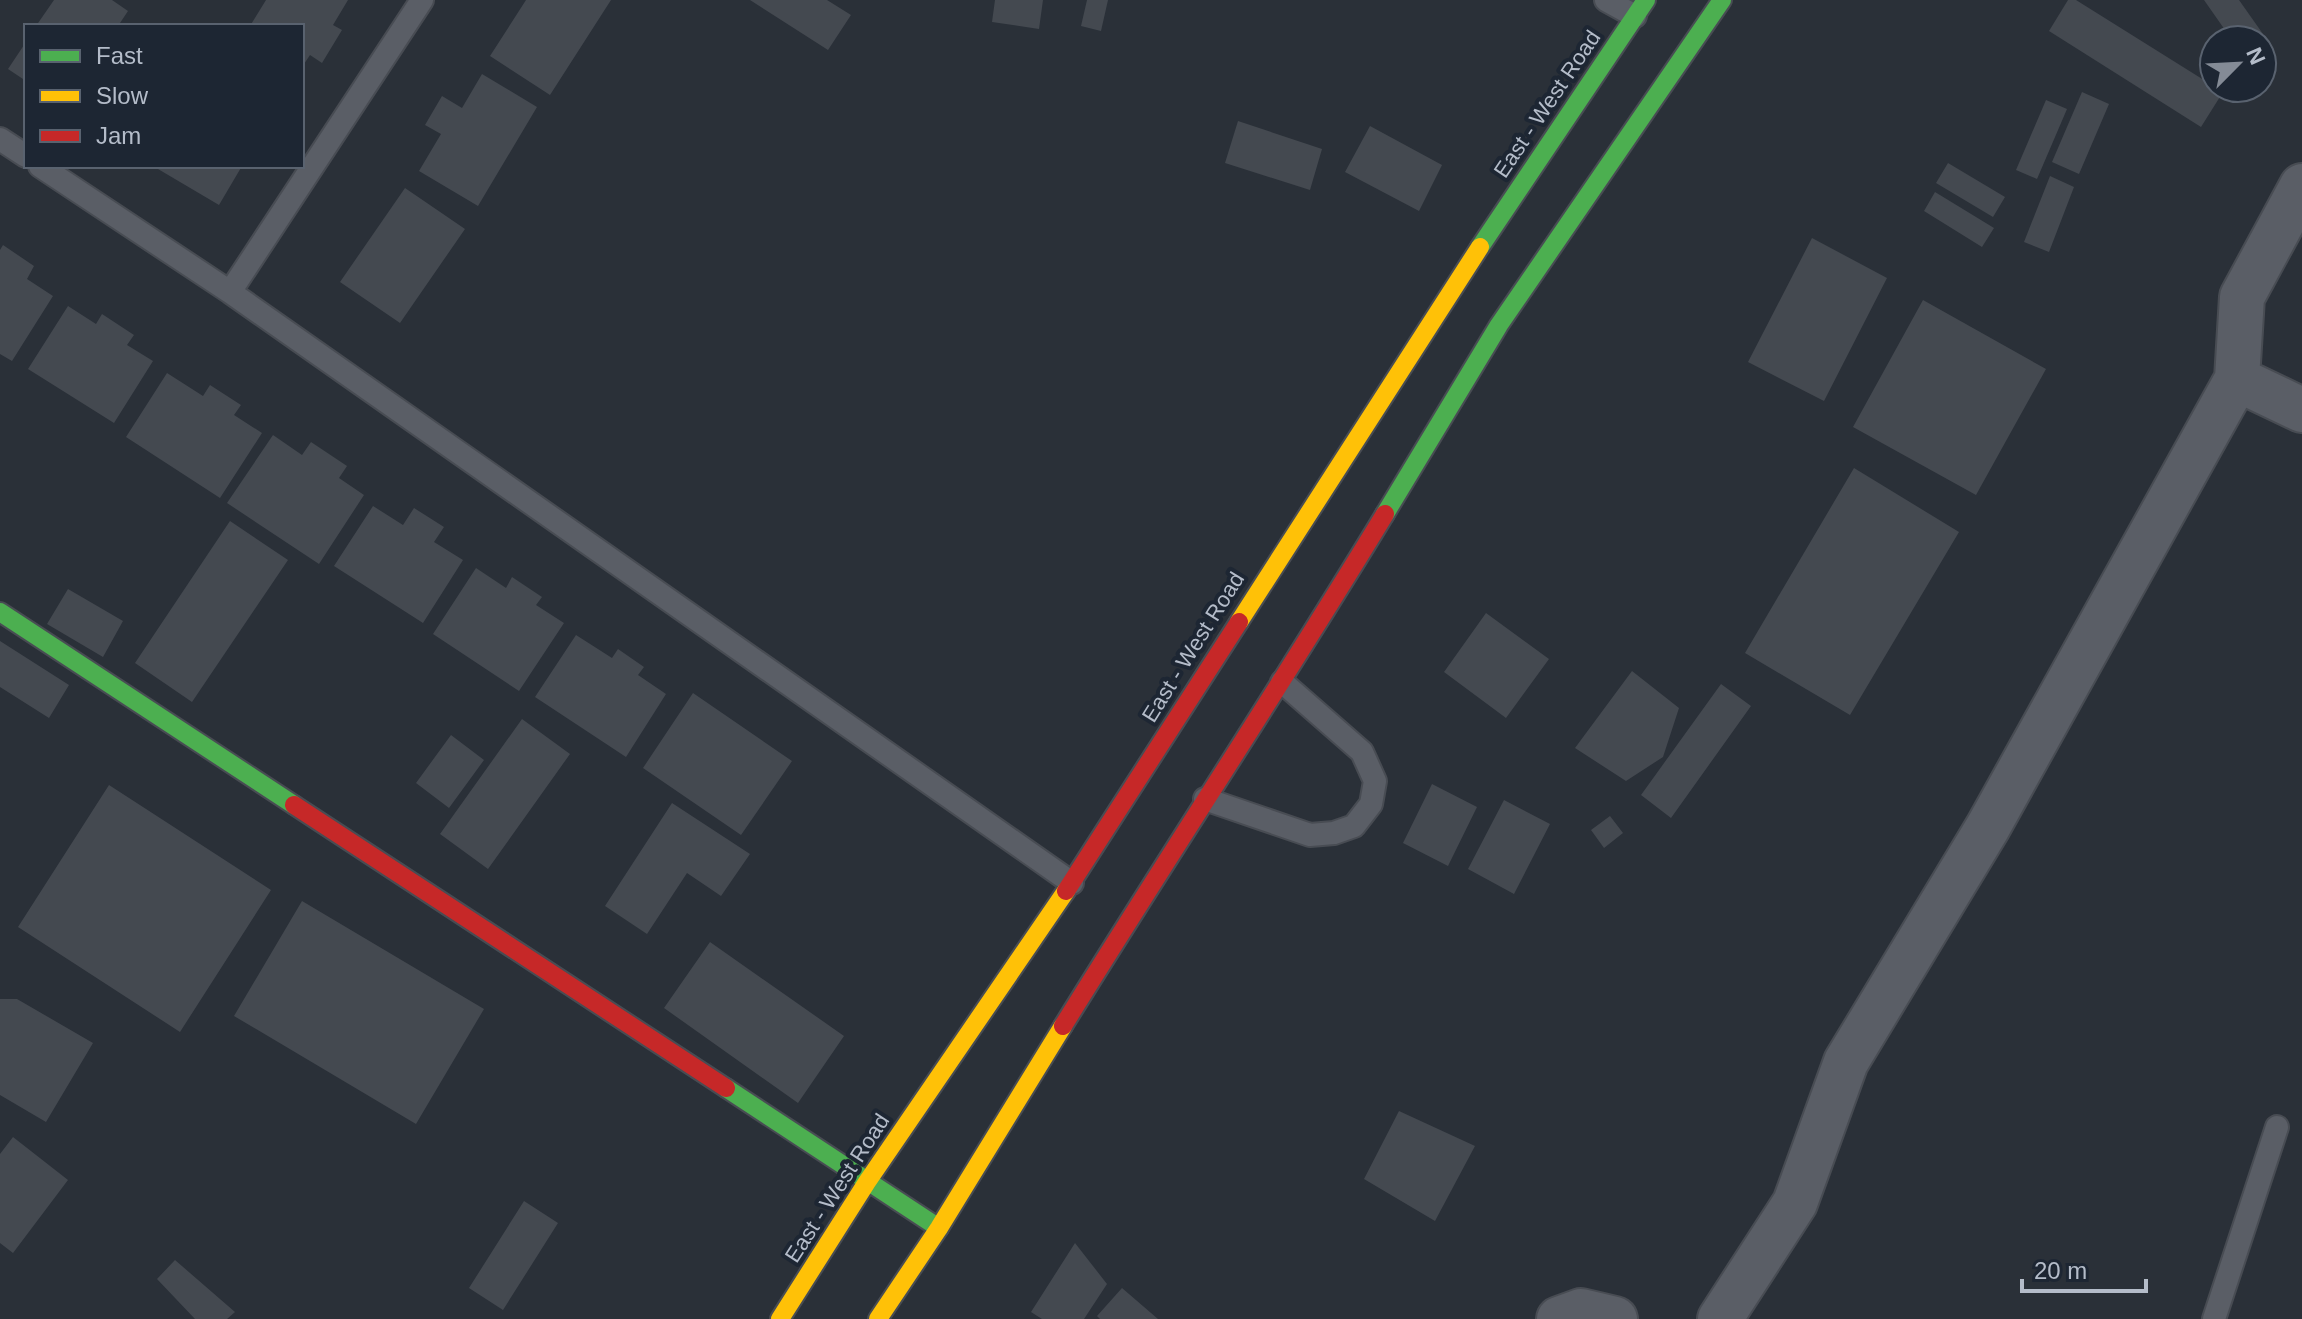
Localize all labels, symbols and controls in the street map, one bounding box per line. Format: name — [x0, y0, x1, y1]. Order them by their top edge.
legend — [24, 24, 304, 168]
north arrow — [2198, 24, 2278, 104]
street label: East - West Road — [1489, 26, 1605, 182]
text: Fast — [96, 42, 143, 69]
text: N — [2241, 44, 2270, 68]
text: Slow — [96, 82, 149, 109]
text: Jam — [96, 122, 141, 149]
street label: East - West Road — [1137, 567, 1249, 727]
street label: East - West Road — [780, 1109, 894, 1267]
scale bar — [2022, 1243, 2146, 1293]
text: 20 m — [2034, 1257, 2087, 1284]

